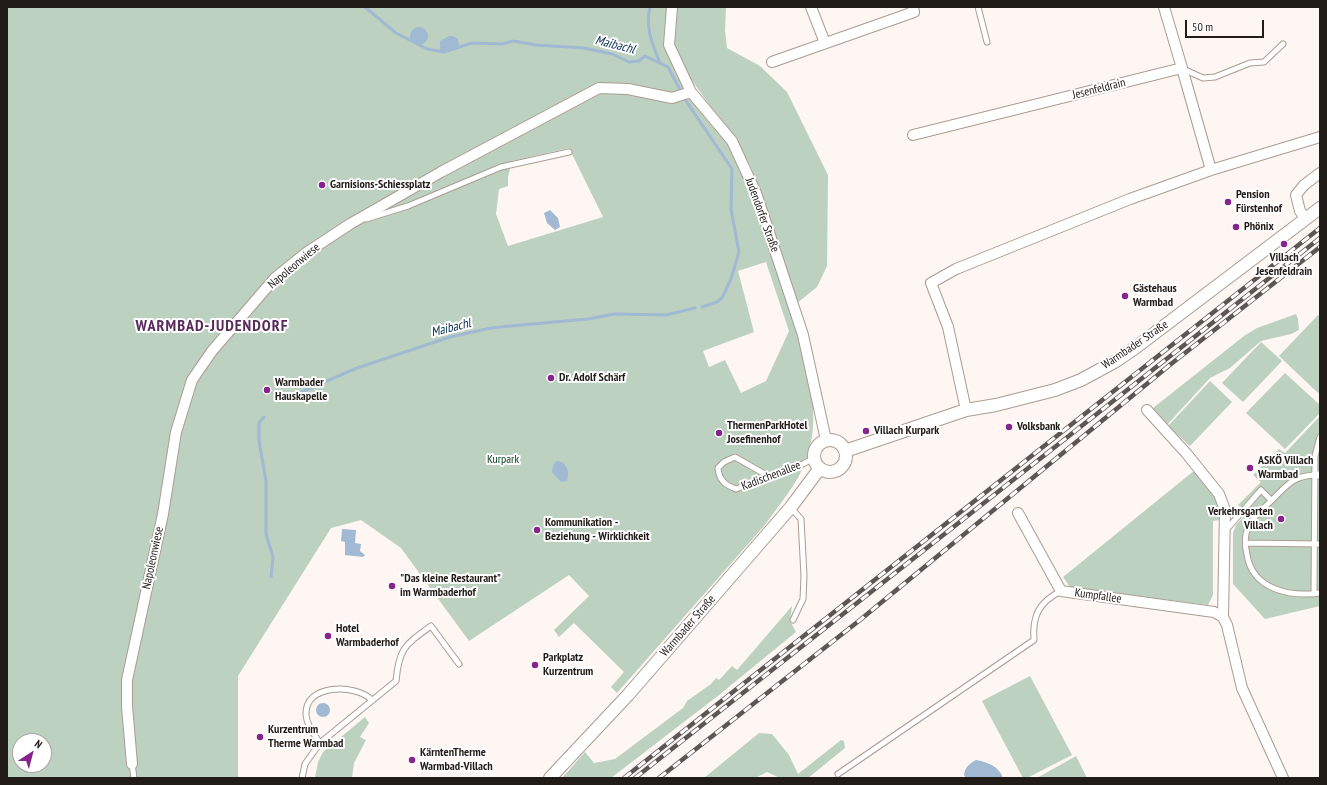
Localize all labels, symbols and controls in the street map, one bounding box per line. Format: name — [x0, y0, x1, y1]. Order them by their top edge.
scale bar — [1187, 12, 1266, 38]
text: 50 m — [1192, 19, 1213, 34]
water label: Maibachl — [593, 33, 637, 57]
street label: Jesenfeldrain — [1071, 75, 1127, 103]
street label: Judendorfer Straße — [742, 176, 782, 254]
place label: Garnisions-Schiessplatz — [330, 178, 430, 192]
marker: Garnisions-Schiessplatz — [317, 180, 327, 190]
place label: Pension Fürstenhof — [1236, 188, 1282, 216]
marker: Pension Fürstenhof — [1223, 197, 1233, 207]
place label: Phönix — [1244, 220, 1274, 234]
marker: Phönix — [1231, 222, 1241, 232]
marker: Villach Jesenfeldrain — [1279, 239, 1289, 249]
street label: Napoleonwiese — [265, 240, 323, 292]
place label: Villach Jesenfeldrain — [1256, 251, 1312, 279]
place label: Gästehaus Warmbad — [1133, 282, 1177, 310]
marker: Gästehaus Warmbad — [1120, 291, 1130, 301]
district label: WARMBAD-JUDENDORF — [136, 316, 288, 336]
water label: Maibachl — [429, 316, 473, 340]
street label: Warmbader Straße — [1099, 318, 1171, 372]
place label: Dr. Adolf Schärf — [559, 371, 625, 385]
marker: Dr. Adolf Schärf — [546, 373, 556, 383]
place label: Warmbader Hauskapelle — [275, 376, 327, 404]
marker: Warmbader Hauskapelle — [262, 385, 272, 395]
place label: ThermenParkHotel Josefinenhof — [727, 419, 807, 447]
place label: Volksbank — [1017, 420, 1060, 434]
marker: Volksbank — [1004, 422, 1014, 432]
place label: Villach Kurpark — [874, 424, 939, 438]
marker: Villach Kurpark — [861, 426, 871, 436]
marker: ThermenParkHotel Josefinenhof — [714, 428, 724, 438]
park label: Kurpark — [487, 453, 519, 467]
place label: ASKÖ Villach Warmbad — [1258, 454, 1313, 482]
street label: Kadischenallee — [739, 458, 803, 494]
marker: ASKÖ Villach Warmbad — [1245, 463, 1255, 473]
place label: Verkehrsgarten Villach — [1208, 505, 1273, 533]
marker: Verkehrsgarten Villach — [1276, 514, 1286, 524]
place label: Kommunikation - Beziehung - Wirklichkeit — [545, 516, 649, 544]
street label: Napoleonwiese — [139, 525, 167, 591]
marker: Kommunikation - Beziehung - Wirklichkeit — [532, 525, 542, 535]
place label: "Das kleine Restaurant" im Warmbaderhof — [400, 572, 501, 600]
marker: "Das kleine Restaurant" im Warmbaderhof — [387, 581, 397, 591]
street label: Kumpfallee — [1074, 586, 1122, 606]
street label: Warmbader Straße — [657, 592, 719, 660]
place label: Hotel Warmbaderhof — [336, 622, 399, 650]
marker: Hotel Warmbaderhof — [323, 631, 333, 641]
place label: Parkplatz Kurzentrum — [543, 651, 593, 679]
marker: Parkplatz Kurzentrum — [530, 660, 540, 670]
place label: Kurzentrum Therme Warmbad — [268, 723, 343, 751]
marker: Kurzentrum Therme Warmbad — [255, 732, 265, 742]
north arrow — [12, 733, 52, 773]
text: N — [32, 737, 45, 752]
place label: KärntenTherme Warmbad-Villach — [420, 746, 493, 774]
marker: KärntenTherme Warmbad-Villach — [407, 755, 417, 765]

